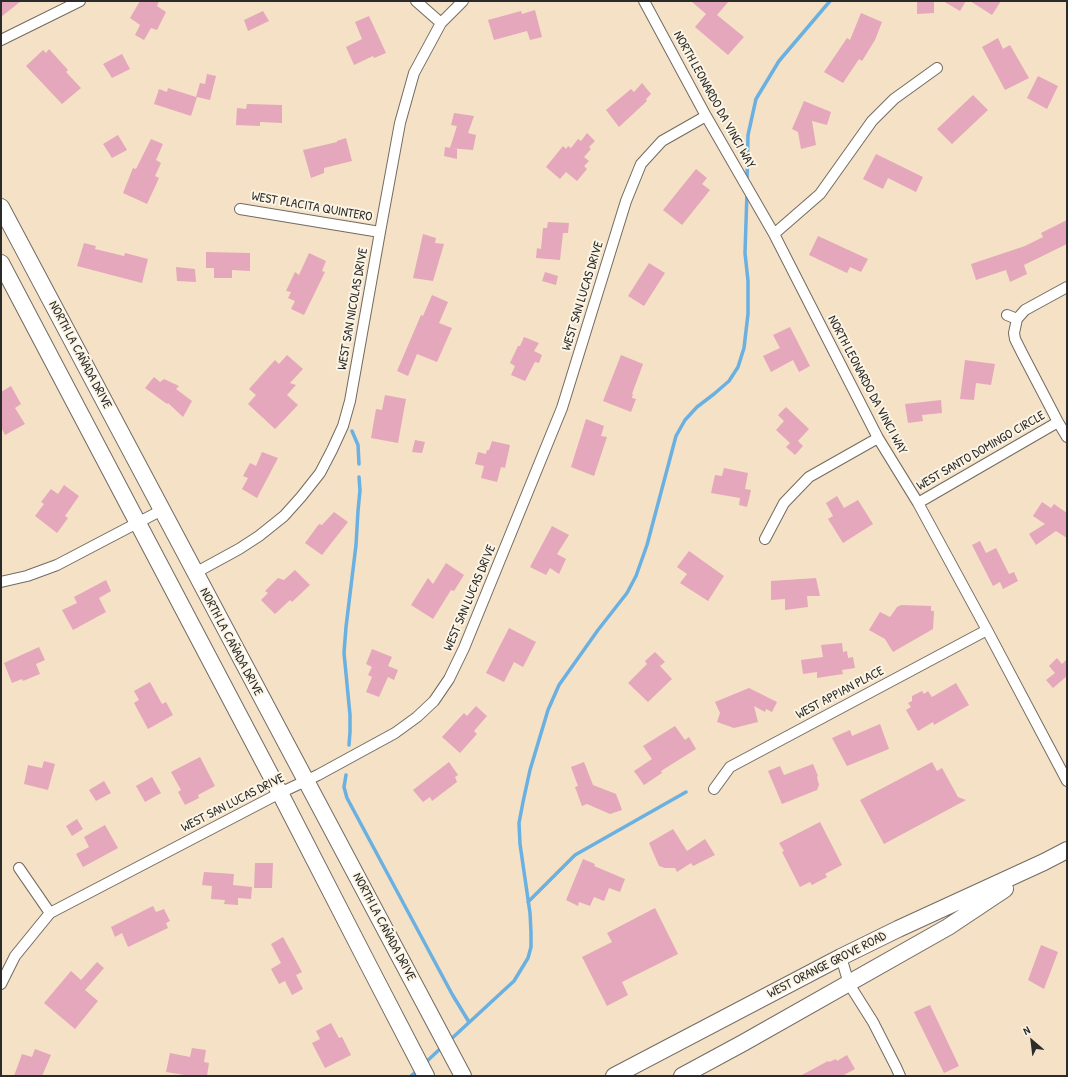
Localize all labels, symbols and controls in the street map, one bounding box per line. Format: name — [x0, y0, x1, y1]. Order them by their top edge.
street label: NORTH LEONARDO DA VINCI WAY — [670, 29, 758, 171]
street label: WEST PLACITA QUINTERO — [250, 189, 374, 225]
street label: WEST SAN LUCAS DRIVE — [559, 239, 607, 353]
street label: WEST SAN NICOLAS DRIVE — [335, 247, 371, 371]
street label: NORTH LA CAÑADA DRIVE — [45, 298, 115, 412]
street label: NORTH LEONARDO DA VINCI WAY — [824, 313, 910, 457]
street label: WEST SANTO DOMINGO CIRCLE — [914, 408, 1048, 494]
street label: WEST SAN LUCAS DRIVE — [441, 543, 499, 653]
street label: NORTH LA CAÑADA DRIVE — [196, 585, 266, 699]
street label: WEST APPIAN PLACE — [793, 663, 887, 723]
street label: WEST SAN LUCAS DRIVE — [179, 770, 287, 836]
street label: NORTH LA CAÑADA DRIVE — [349, 870, 419, 984]
street label: WEST ORANGE GROVE ROAD — [765, 928, 889, 1002]
north arrow — [1012, 1021, 1052, 1061]
text: N — [1020, 1023, 1032, 1038]

